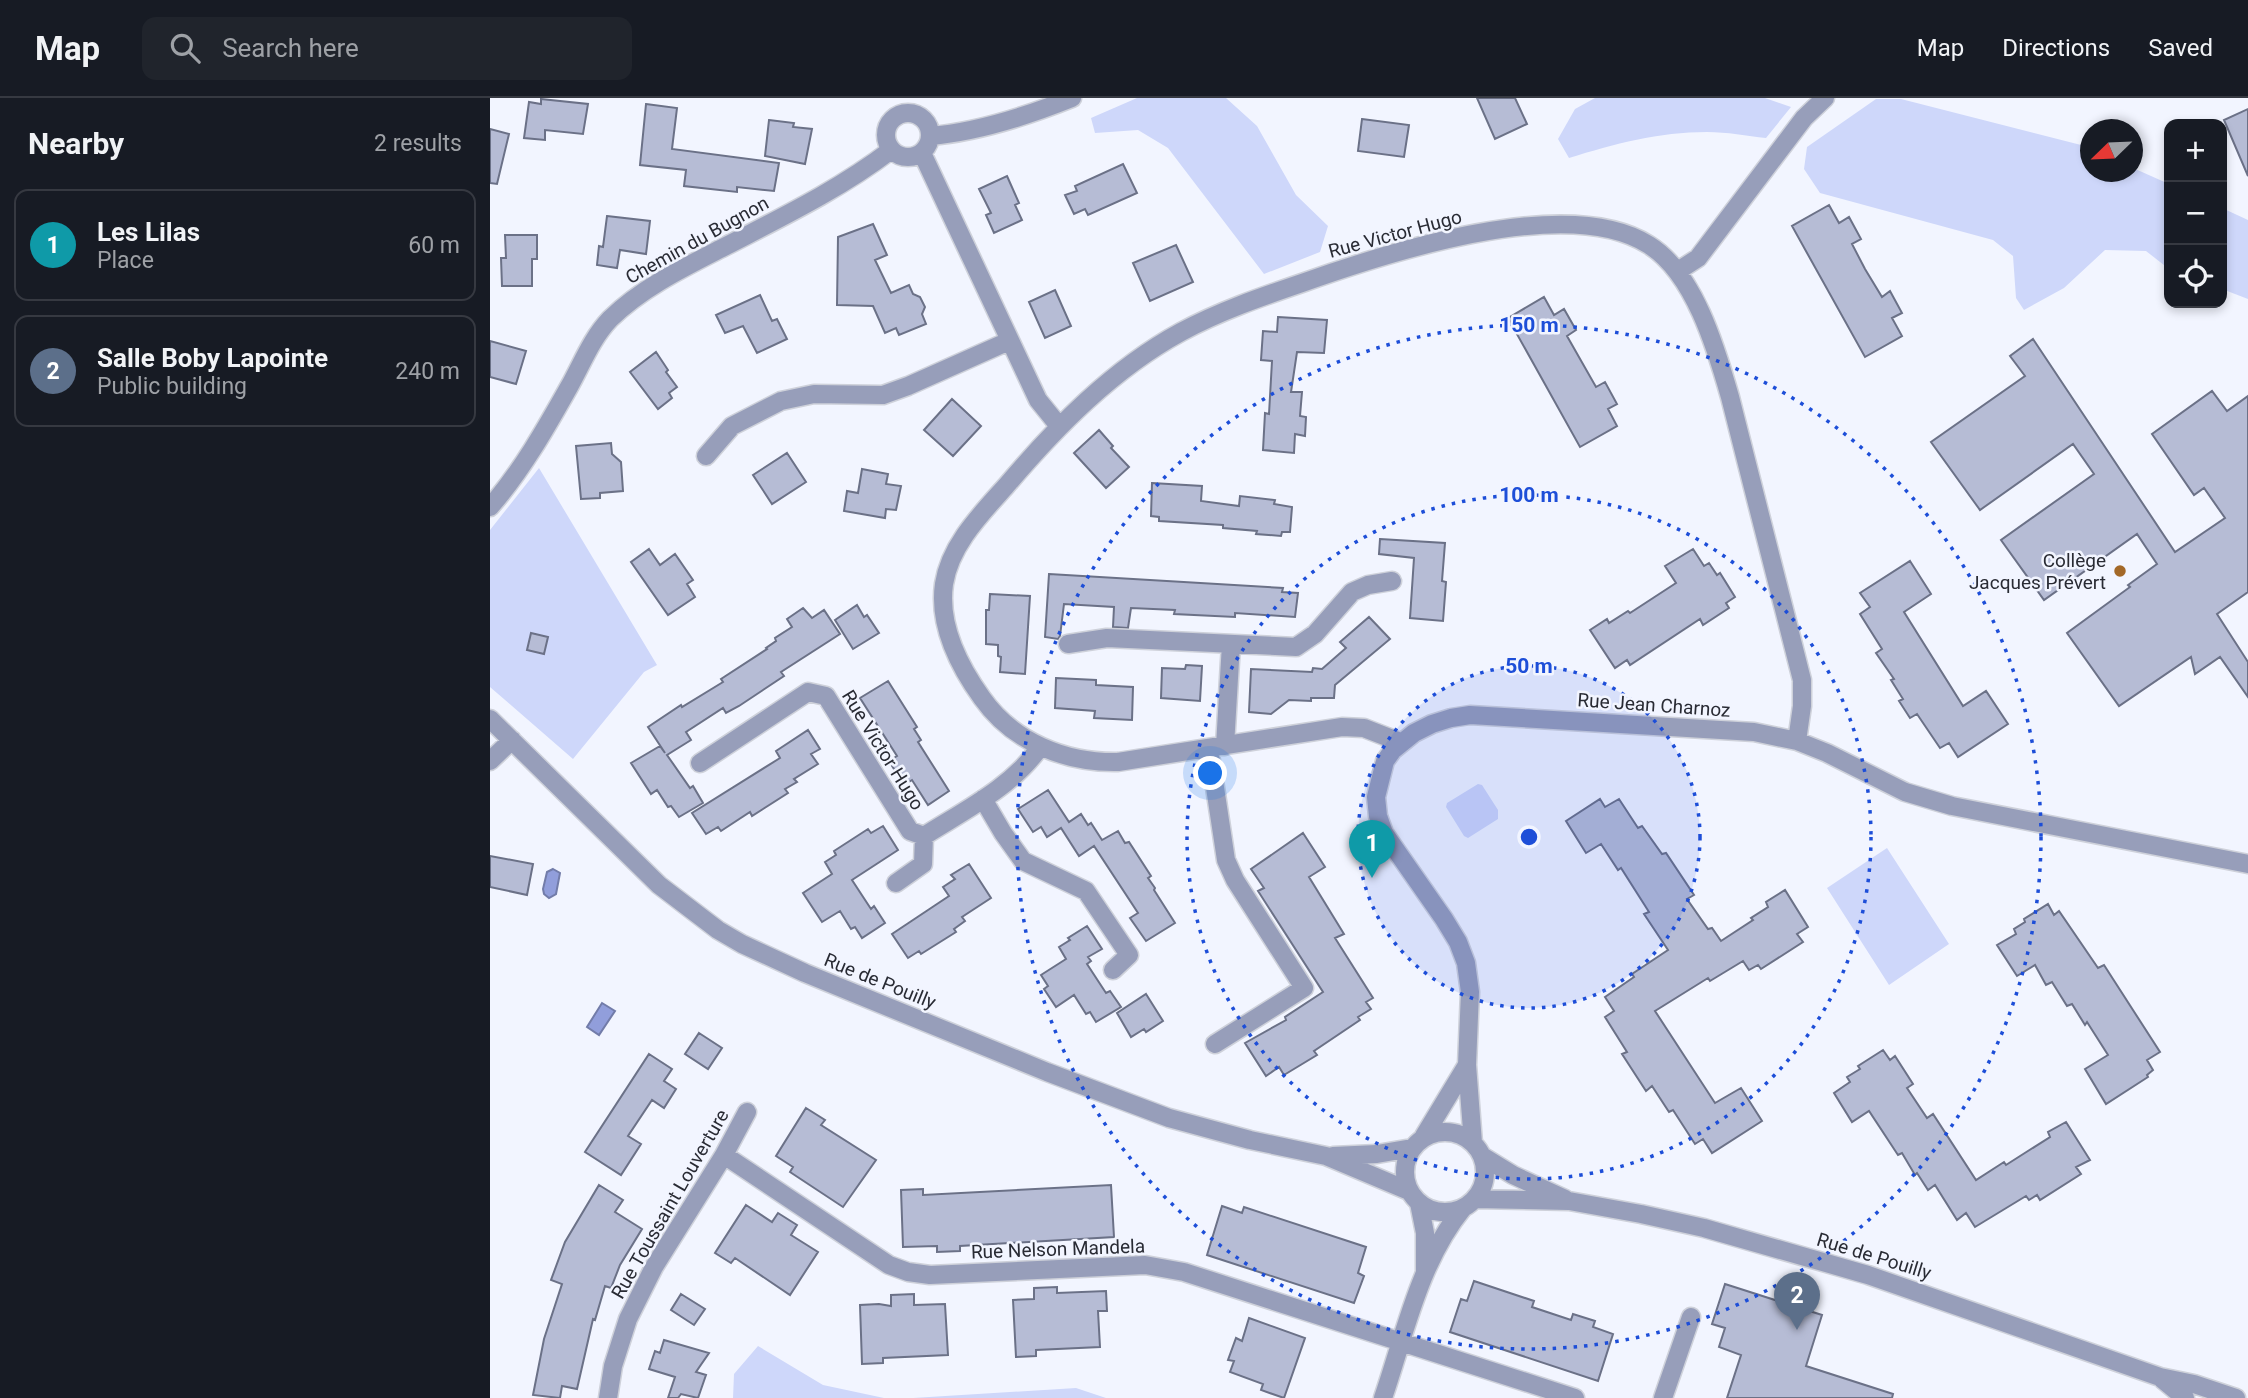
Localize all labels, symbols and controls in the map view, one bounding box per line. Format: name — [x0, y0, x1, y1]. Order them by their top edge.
search box — [142, 17, 632, 80]
text: Map — [35, 29, 100, 68]
icon: search — [166, 29, 204, 67]
text: Search here — [222, 33, 359, 63]
text: Map — [1917, 34, 1964, 62]
text: Directions — [2002, 34, 2110, 62]
text: Saved — [2148, 34, 2213, 62]
north arrow — [2080, 119, 2143, 182]
map controls — [2164, 119, 2227, 308]
button: + — [2164, 119, 2227, 182]
text: Nearby — [28, 126, 124, 161]
text: 2 results — [374, 130, 462, 157]
button: − — [2164, 182, 2227, 245]
street label: Chemin du Bugnon — [621, 191, 773, 289]
street label: Rue Victor Hugo — [1326, 205, 1464, 263]
text: Les Lilas — [97, 217, 200, 247]
text: 1 — [46, 232, 60, 259]
text: 60 m — [408, 232, 460, 259]
button: locate — [2164, 245, 2227, 308]
text: Place — [97, 247, 154, 274]
text: 150 m — [1499, 313, 1559, 337]
text: Salle Boby Lapointe — [97, 343, 328, 373]
text: 2 — [46, 358, 60, 385]
text: 240 m — [395, 358, 460, 385]
text: Public building — [97, 373, 247, 400]
text: 100 m — [1499, 483, 1559, 507]
place label: Collège Jacques Prévert — [1969, 549, 2106, 594]
marker: Collège Jacques Prévert — [2112, 563, 2128, 579]
text: 50 m — [1505, 654, 1553, 678]
street label: Rue Victor Hugo — [837, 686, 929, 814]
street label: Rue Jean Charnoz — [1577, 688, 1731, 722]
your location — [1193, 756, 1227, 790]
pin: 1 — [1349, 820, 1395, 878]
centre of rings — [1517, 825, 1541, 849]
street label: Rue de Pouilly — [821, 948, 939, 1014]
street label: Rue Toussaint Louverture — [606, 1105, 734, 1303]
street label: Rue de Pouilly — [1814, 1228, 1934, 1284]
street label: Rue Nelson Mandela — [971, 1234, 1145, 1264]
pin: 2 — [1774, 1272, 1820, 1330]

